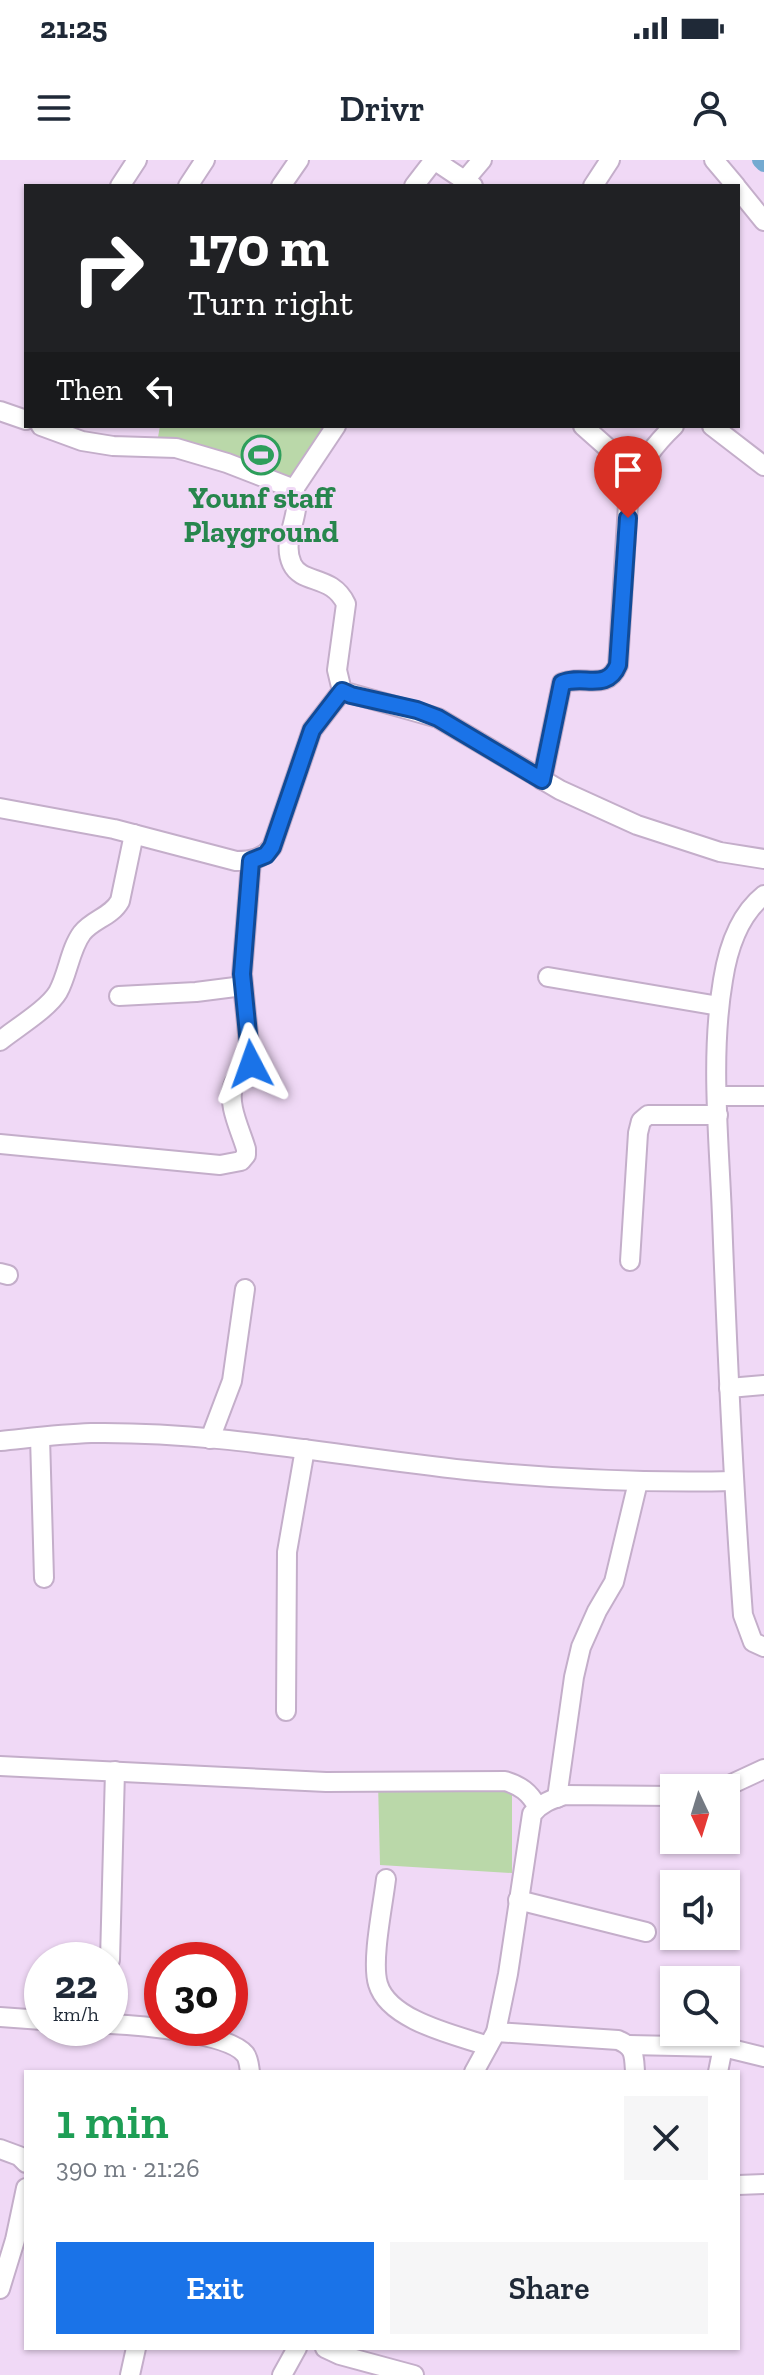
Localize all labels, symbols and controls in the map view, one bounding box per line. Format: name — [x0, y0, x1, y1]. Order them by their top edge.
text: 21:25 — [40, 10, 107, 46]
icon: menu — [32, 86, 76, 130]
icon: person — [688, 86, 732, 130]
text: Drivr — [339, 87, 425, 130]
text: 170 m — [188, 213, 329, 280]
icon: right — [56, 216, 160, 320]
text: Turn right — [188, 281, 353, 324]
icon: left — [139, 368, 183, 412]
text: Then — [56, 372, 123, 408]
sports icon: Younf staff Playground — [240, 434, 282, 476]
pin — [594, 436, 662, 518]
icon: arrive — [606, 448, 650, 492]
place label: Younf staff Playground — [183, 480, 339, 550]
position arrow — [209, 1022, 293, 1106]
north arrow — [660, 1774, 740, 1854]
map controls — [660, 1774, 740, 2046]
button: sound — [660, 1870, 740, 1950]
speed limit sign: 30 — [144, 1942, 248, 2046]
text: 22 — [55, 1960, 97, 2008]
button: search — [660, 1966, 740, 2046]
text: km/h — [53, 2002, 99, 2026]
text: 1 min — [56, 2093, 169, 2150]
button: close — [624, 2096, 708, 2180]
text: 390 m · 21:26 — [56, 2152, 200, 2184]
button: Exit — [56, 2242, 374, 2334]
button: Share — [390, 2242, 708, 2334]

